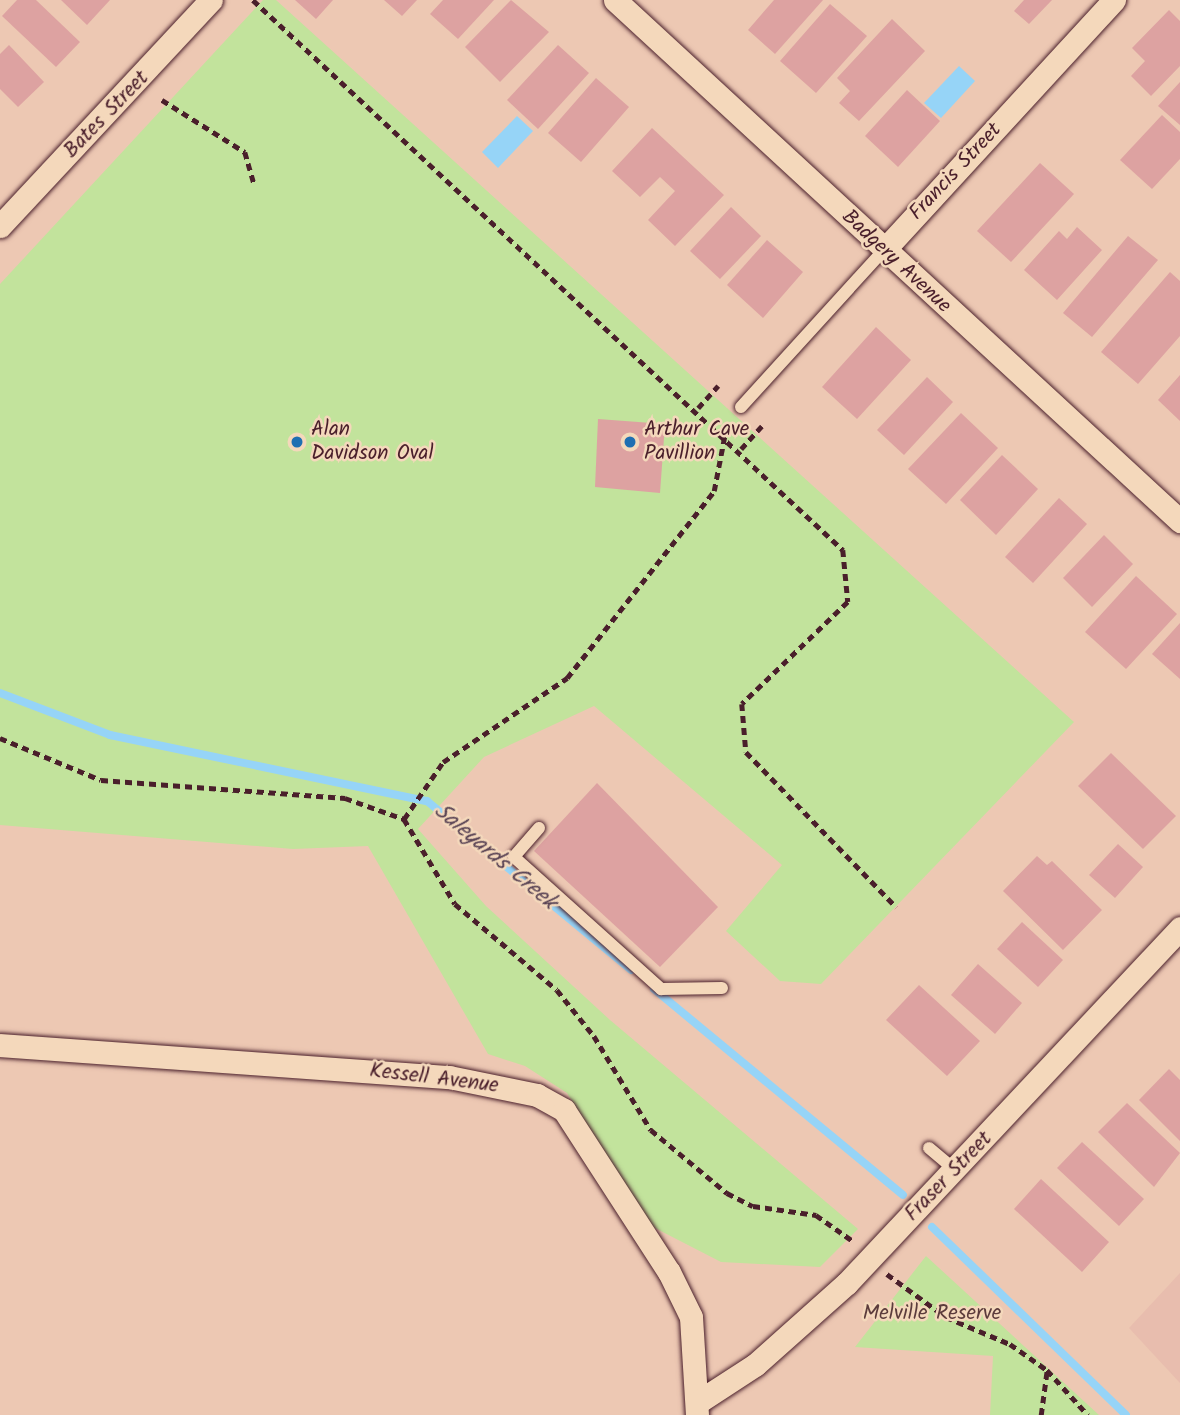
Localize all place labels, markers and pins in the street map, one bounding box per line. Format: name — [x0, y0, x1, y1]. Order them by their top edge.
place label: Alan Davidson Oval — [311, 417, 434, 467]
place label: Arthur Cave Pavillion — [644, 417, 749, 467]
marker: Alan Davidson Oval — [289, 434, 305, 450]
marker: Arthur Cave Pavillion — [622, 434, 638, 450]

